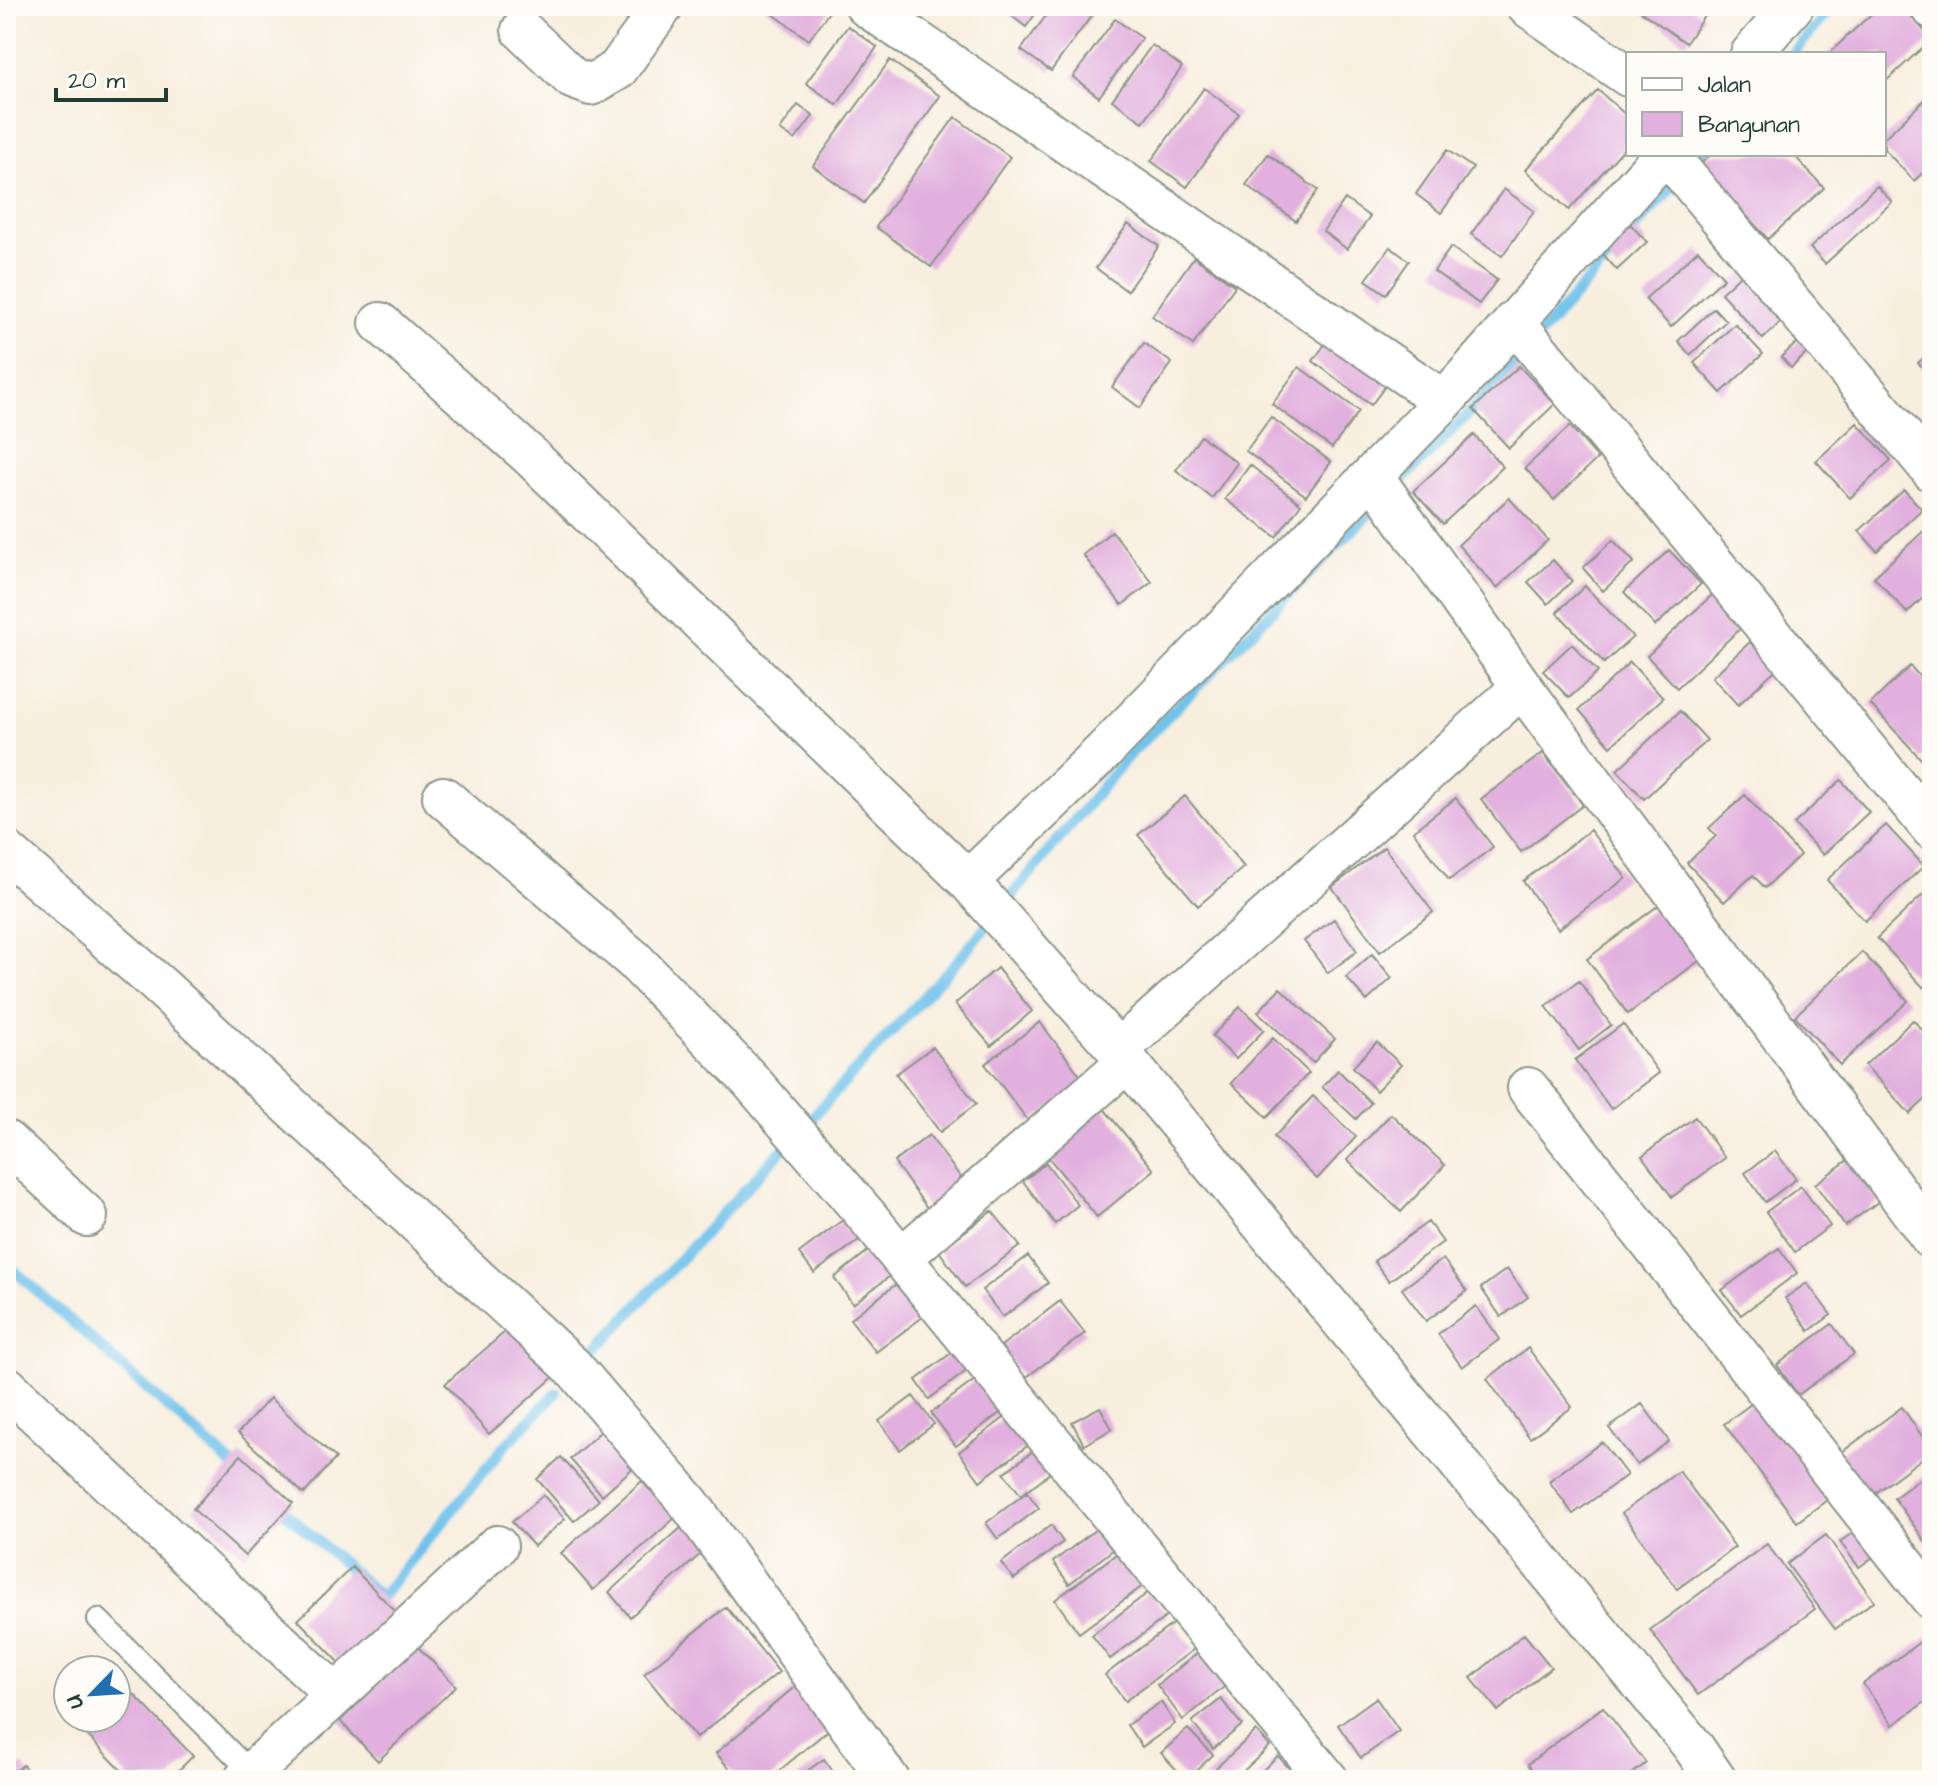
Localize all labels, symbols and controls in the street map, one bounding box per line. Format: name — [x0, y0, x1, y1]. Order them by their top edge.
scale bar — [56, 52, 166, 102]
legend — [1626, 52, 1886, 156]
text: 20 m — [68, 64, 125, 98]
text: Jalan — [1698, 68, 1751, 102]
text: Bangunan — [1698, 108, 1800, 143]
north arrow — [52, 1654, 132, 1734]
text: U — [59, 1690, 92, 1714]

